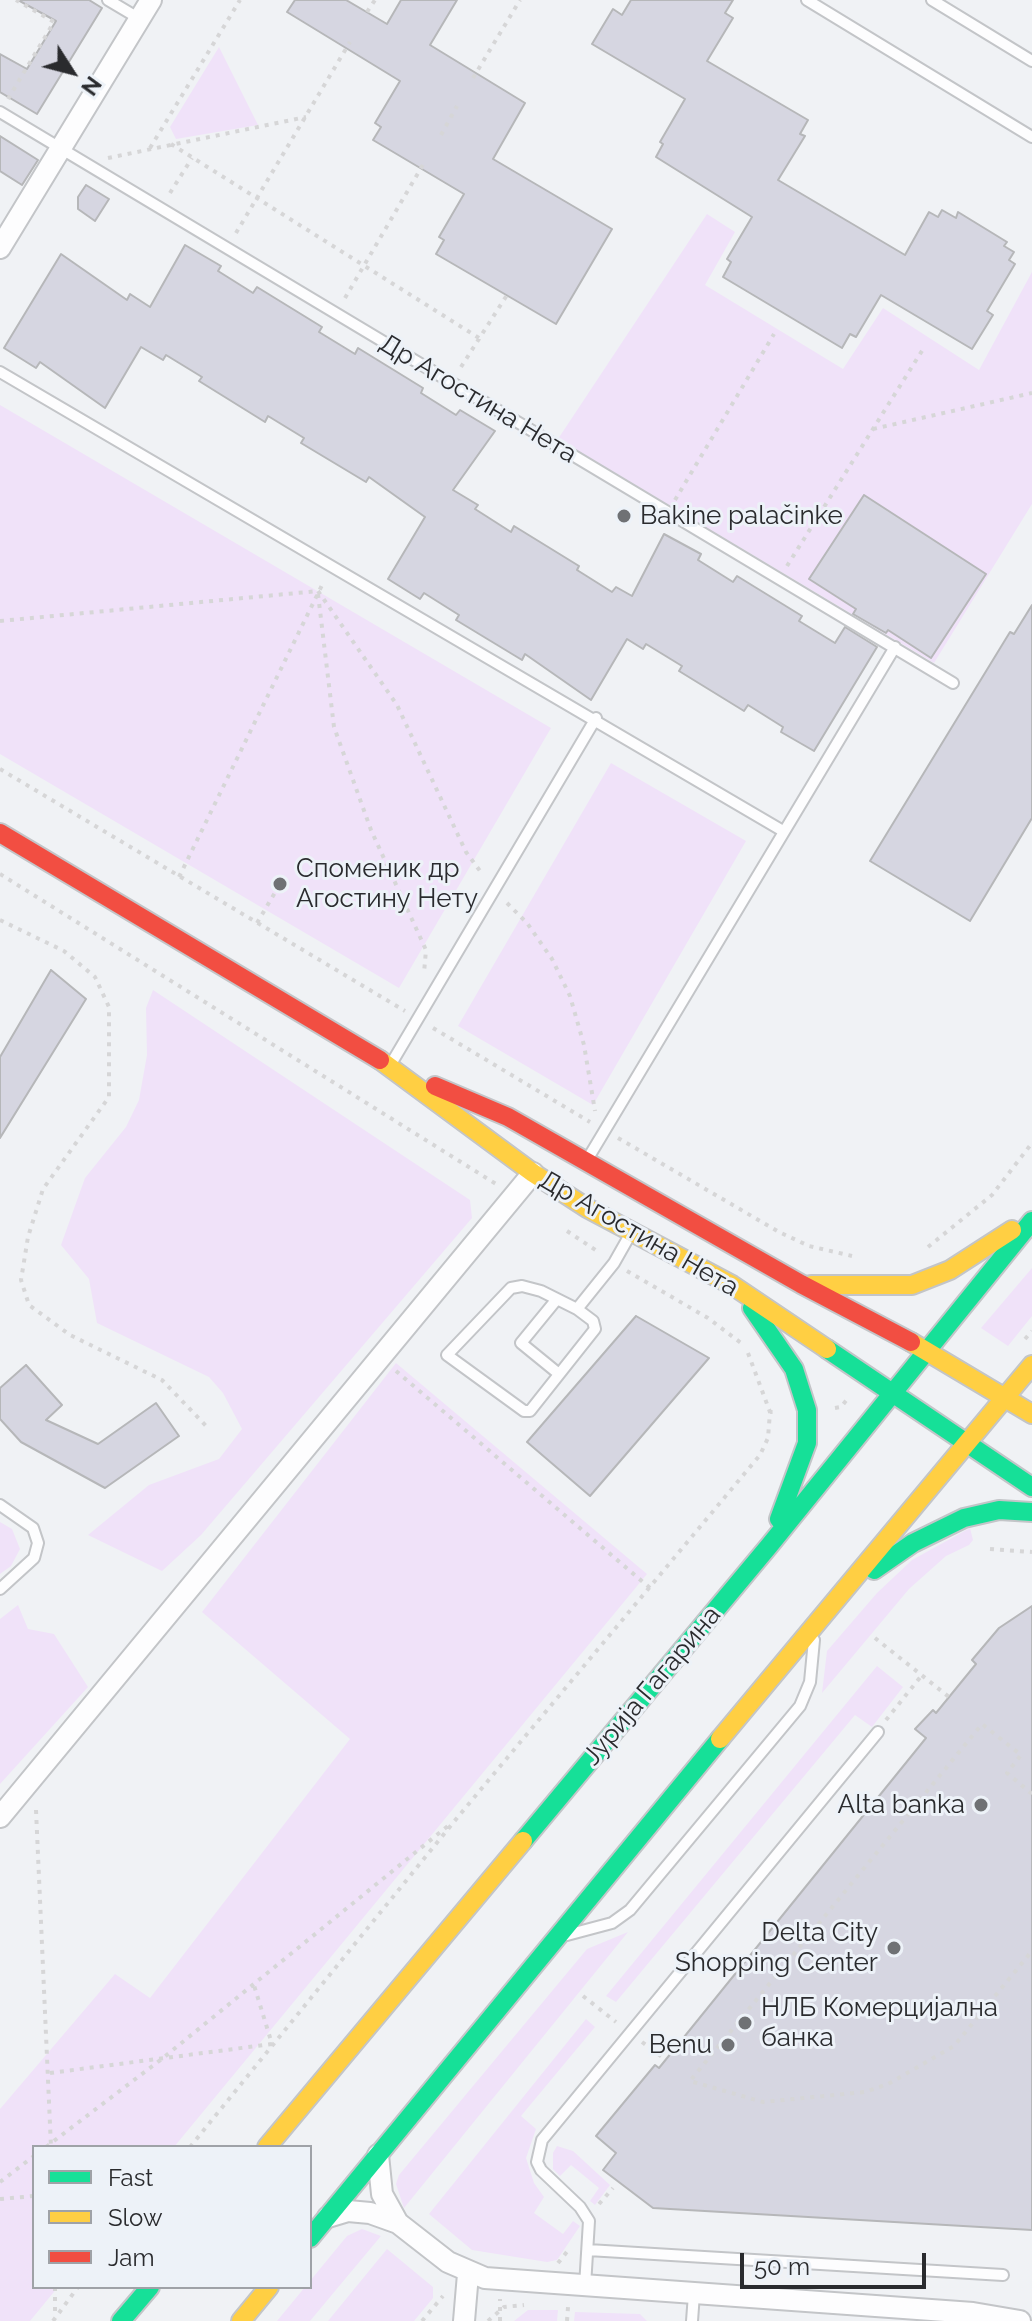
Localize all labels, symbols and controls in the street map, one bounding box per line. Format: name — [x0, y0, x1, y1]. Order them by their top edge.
north arrow — [32, 32, 112, 112]
text: N — [76, 72, 107, 101]
street label: Др Агостина Нета — [374, 328, 582, 470]
place label: Bakine palačinke — [640, 500, 843, 532]
marker: Bakine palačinke — [615, 507, 633, 525]
place label: Споменик др Агостину Нету — [296, 853, 478, 914]
marker: Споменик др Агостину Нету — [271, 875, 289, 893]
street label: Др Агостина Нета — [534, 1164, 744, 1304]
street label: Јурија Гагарина — [576, 1600, 728, 1772]
place label: Alta banka — [838, 1789, 965, 1821]
marker: Alta banka — [972, 1796, 990, 1814]
place label: Delta City Shopping Center — [675, 1917, 878, 1978]
marker: Delta City Shopping Center — [885, 1939, 903, 1957]
place label: НЛБ Комерцијална банка — [761, 1992, 998, 2054]
marker: НЛБ Комерцијална банка — [736, 2014, 754, 2032]
place label: Benu — [649, 2029, 712, 2061]
marker: Benu — [719, 2036, 737, 2054]
legend — [32, 2145, 312, 2289]
text: Fast — [108, 2163, 153, 2192]
text: Slow — [108, 2203, 162, 2232]
scale bar — [744, 2237, 930, 2287]
text: Jam — [108, 2243, 154, 2272]
text: 50 m — [754, 2252, 810, 2281]

